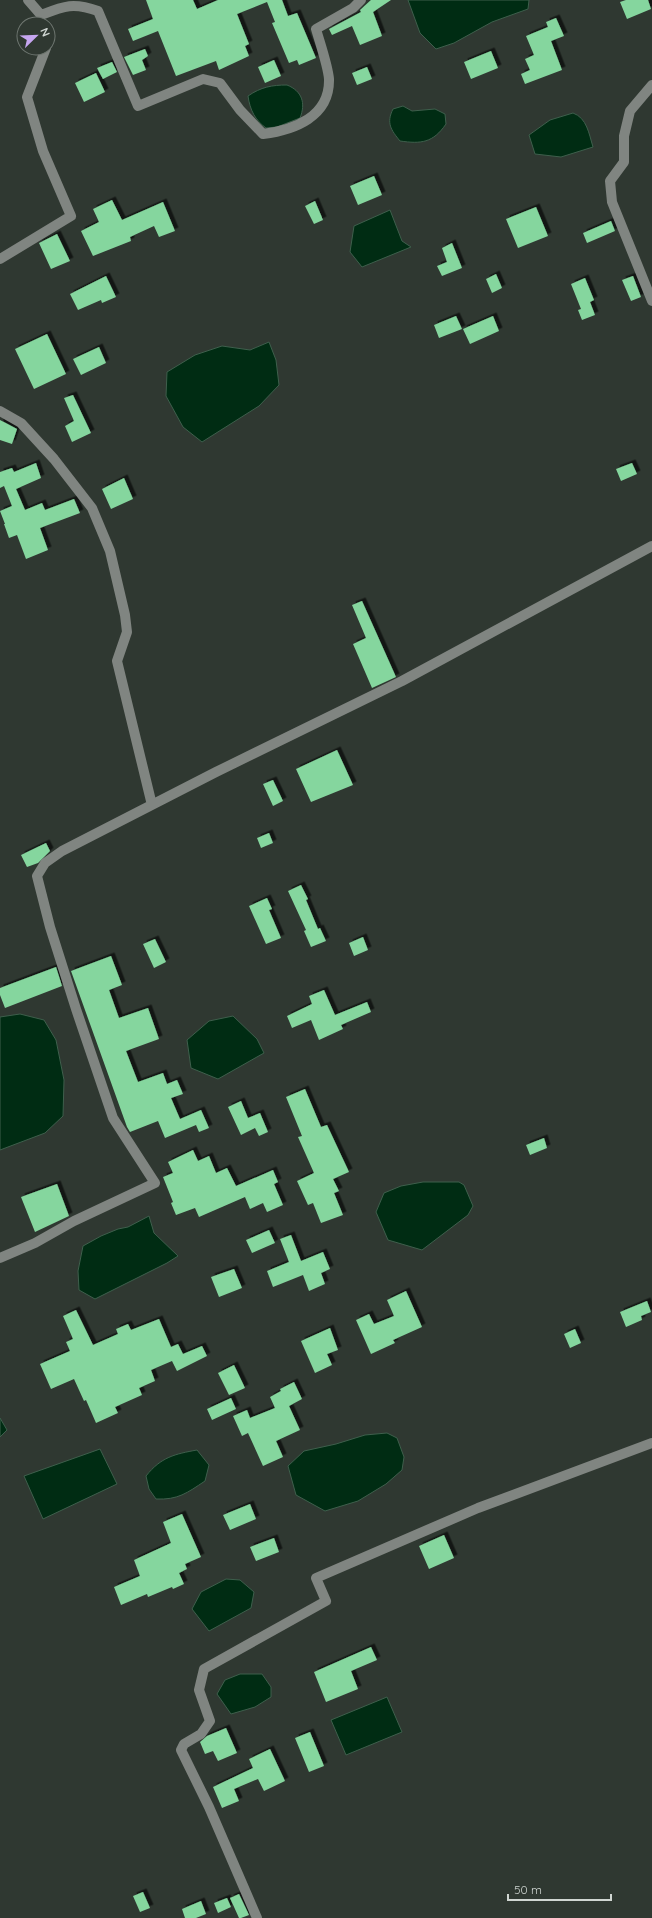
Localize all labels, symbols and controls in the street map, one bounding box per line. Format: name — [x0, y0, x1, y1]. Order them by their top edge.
north arrow — [16, 16, 56, 56]
text: N — [37, 26, 53, 39]
scale bar — [508, 1876, 611, 1902]
text: 50 m — [514, 1882, 542, 1897]

